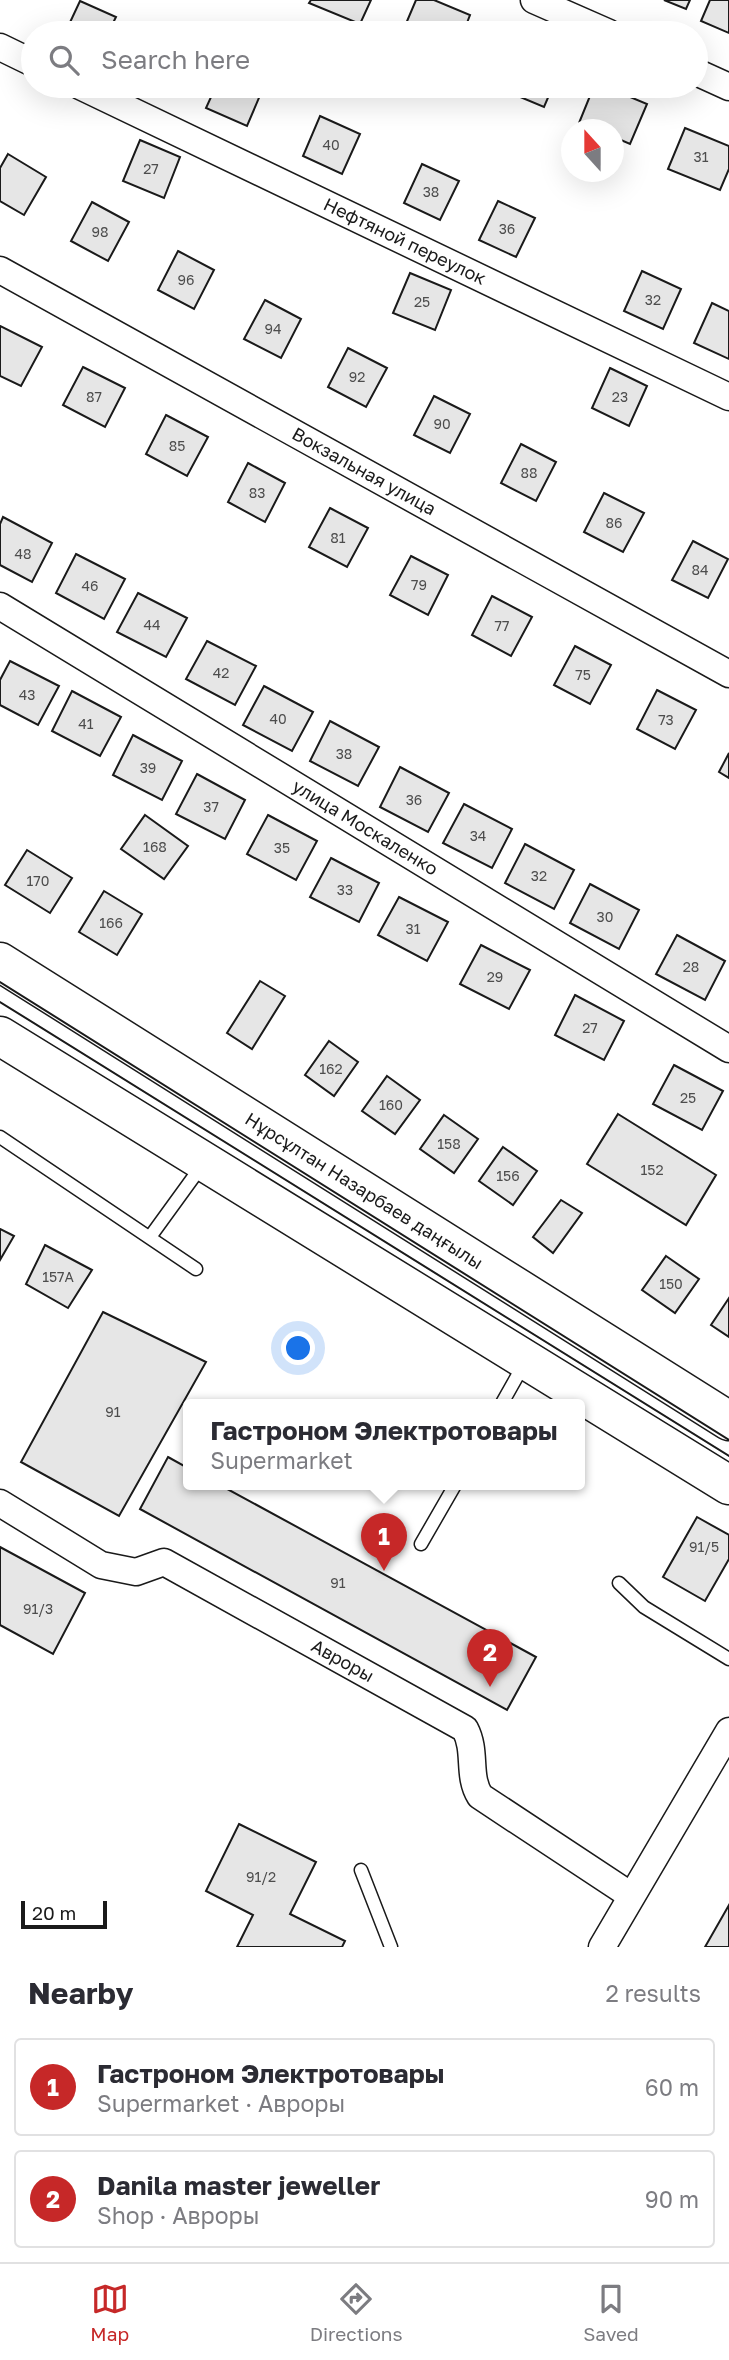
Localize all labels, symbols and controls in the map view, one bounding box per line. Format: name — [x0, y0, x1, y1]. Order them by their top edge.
search box — [21, 21, 708, 98]
icon: search — [45, 41, 83, 79]
text: Search here — [101, 44, 250, 75]
north arrow — [561, 119, 624, 182]
house number: 40 — [322, 136, 340, 153]
house number: 31 — [694, 148, 709, 165]
house number: 27 — [143, 160, 159, 177]
house number: 38 — [423, 183, 439, 200]
street label: Нефтяной переулок — [320, 192, 490, 289]
house number: 36 — [499, 220, 515, 237]
house number: 98 — [91, 223, 109, 240]
house number: 96 — [178, 271, 194, 288]
house number: 32 — [645, 291, 661, 308]
house number: 25 — [414, 293, 430, 310]
house number: 94 — [264, 320, 282, 337]
house number: 92 — [349, 368, 365, 385]
house number: 87 — [86, 388, 102, 405]
house number: 23 — [612, 388, 628, 405]
house number: 90 — [433, 415, 451, 432]
street label: Вокзальная улица — [288, 422, 440, 519]
house number: 85 — [169, 437, 185, 454]
house number: 88 — [520, 464, 538, 481]
house number: 83 — [249, 484, 265, 501]
house number: 86 — [605, 514, 623, 531]
house number: 81 — [330, 529, 346, 546]
house number: 48 — [14, 545, 32, 562]
house number: 84 — [691, 561, 709, 578]
house number: 79 — [411, 576, 427, 593]
house number: 46 — [81, 577, 99, 594]
house number: 44 — [143, 616, 161, 633]
house number: 77 — [495, 617, 509, 634]
house number: 42 — [213, 664, 229, 681]
house number: 75 — [575, 666, 591, 683]
house number: 43 — [19, 686, 35, 703]
house number: 40 — [269, 710, 287, 727]
house number: 73 — [658, 711, 674, 728]
house number: 41 — [78, 715, 94, 732]
house number: 38 — [336, 745, 352, 762]
house number: 39 — [140, 759, 156, 776]
street label: улица Москаленко — [289, 774, 442, 880]
house number: 36 — [406, 791, 422, 808]
house number: 37 — [203, 798, 219, 815]
house number: 34 — [470, 827, 486, 844]
house number: 168 — [143, 838, 167, 855]
house number: 35 — [274, 839, 290, 856]
house number: 32 — [531, 867, 547, 884]
house number: 170 — [27, 872, 49, 889]
house number: 33 — [337, 881, 353, 898]
house number: 30 — [597, 908, 613, 925]
house number: 166 — [99, 914, 123, 931]
house number: 31 — [406, 920, 421, 937]
house number: 28 — [683, 958, 699, 975]
house number: 29 — [487, 968, 503, 985]
house number: 27 — [582, 1019, 598, 1036]
house number: 162 — [319, 1060, 343, 1077]
house number: 25 — [680, 1089, 696, 1106]
house number: 160 — [379, 1096, 403, 1113]
street label: Нұрсұлтан Назарбаев даңғылы — [241, 1107, 487, 1273]
house number: 158 — [437, 1135, 461, 1152]
house number: 152 — [640, 1161, 664, 1178]
house number: 156 — [496, 1167, 520, 1184]
house number: 157А — [42, 1268, 74, 1285]
house number: 150 — [659, 1275, 683, 1292]
your location — [281, 1331, 315, 1365]
popup — [183, 1399, 585, 1490]
house number: 91 — [105, 1403, 121, 1420]
text: Гастроном Электротовары — [210, 1415, 558, 1446]
text: Supermarket — [210, 1446, 353, 1474]
pin: 1 — [361, 1513, 407, 1571]
house number: 91/5 — [689, 1538, 719, 1555]
house number: 91 — [330, 1574, 346, 1591]
house number: 91/3 — [23, 1600, 53, 1617]
pin: 2 — [467, 1629, 513, 1687]
street label: Авроры — [308, 1634, 378, 1686]
house number: 91/2 — [246, 1868, 276, 1885]
scale bar — [21, 1898, 107, 1930]
text: 20 m — [32, 1901, 76, 1924]
text: Nearby — [28, 1975, 133, 2011]
text: 2 results — [605, 1979, 701, 2007]
text: Гастроном Электротовары — [97, 2058, 444, 2089]
text: 1 — [47, 2073, 59, 2101]
text: 60 m — [645, 2073, 699, 2101]
text: Supermarket · Авроры — [97, 2089, 345, 2117]
text: Danila master jeweller — [97, 2170, 380, 2201]
text: 2 — [46, 2185, 60, 2213]
text: 90 m — [645, 2185, 699, 2213]
text: Shop · Авроры — [97, 2201, 260, 2229]
tab: Map — [90, 2280, 129, 2345]
tab: Directions — [310, 2280, 403, 2345]
tab: Saved — [583, 2280, 639, 2345]

